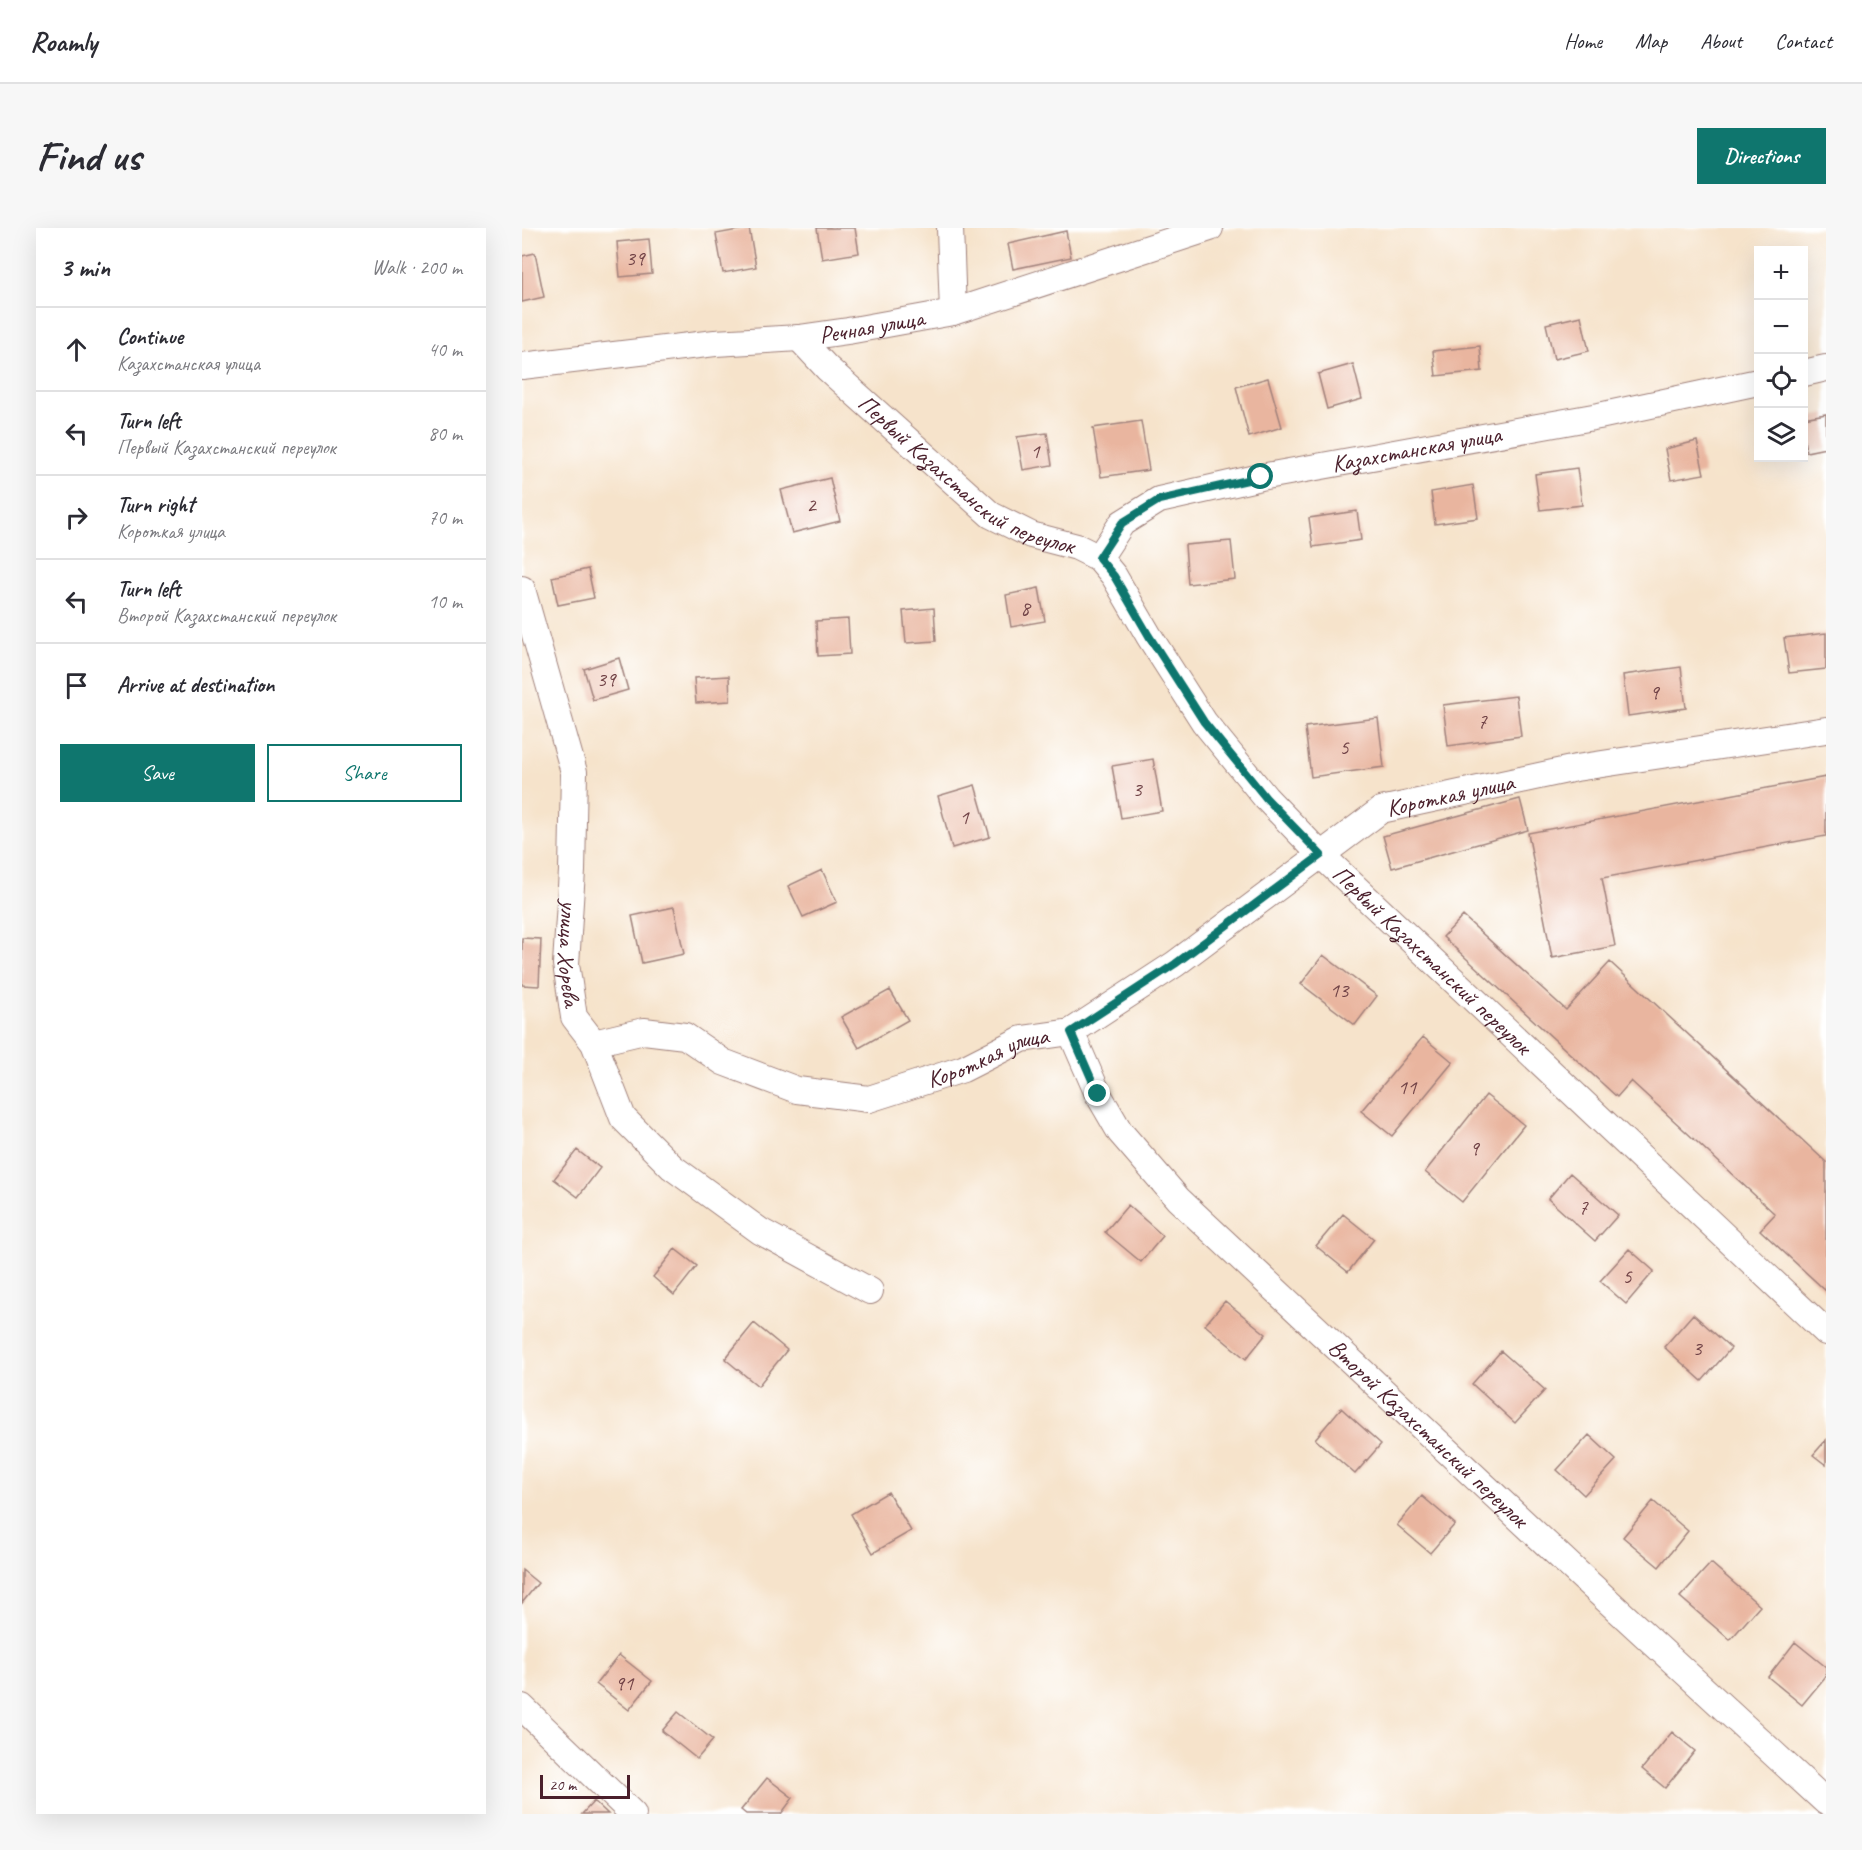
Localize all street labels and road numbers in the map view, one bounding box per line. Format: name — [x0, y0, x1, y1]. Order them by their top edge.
street label: Речная улица — [817, 302, 928, 350]
street label: Первый Казахстанский переулок — [852, 388, 1080, 561]
street label: Казахстанская улица — [1329, 419, 1505, 479]
street label: Короткая улица — [1384, 766, 1518, 823]
street label: Первый Казахстанский переулок — [1326, 859, 1539, 1062]
street label: улица Хорева — [551, 897, 588, 1011]
street label: Короткая улица — [923, 1020, 1052, 1095]
street label: Второй Казахстанский переулок — [1322, 1333, 1536, 1535]

